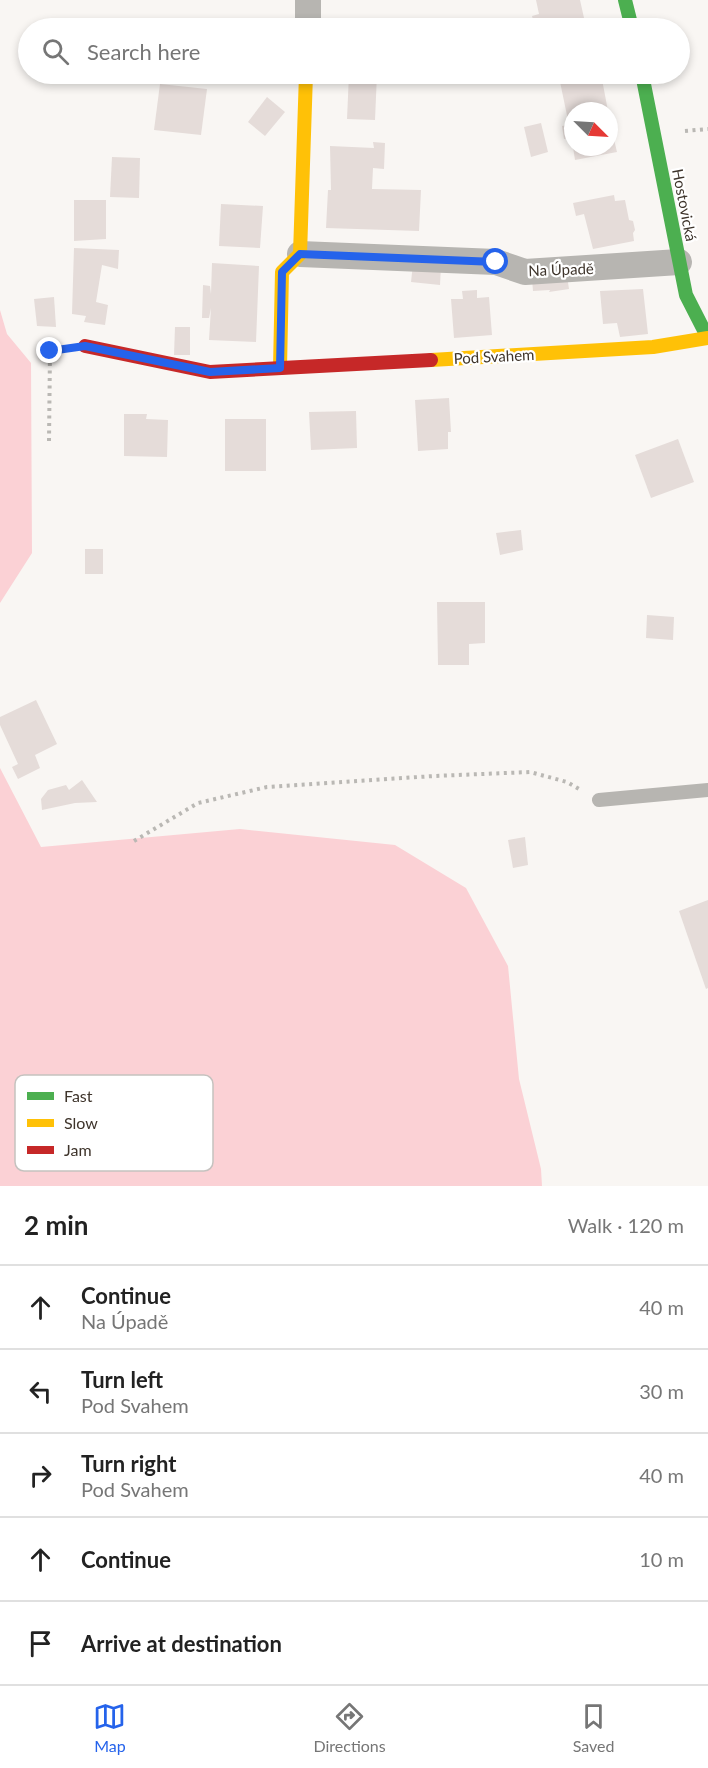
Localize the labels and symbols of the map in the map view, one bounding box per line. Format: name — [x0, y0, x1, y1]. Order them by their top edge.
north arrow — [564, 102, 618, 156]
street label: Hostovická — [669, 167, 701, 243]
route start — [482, 248, 508, 274]
street label: Na Úpadě — [528, 259, 594, 279]
route end — [36, 337, 62, 363]
street label: Pod Svahem — [453, 345, 535, 367]
legend — [15, 1075, 213, 1171]
text: Fast — [64, 1086, 93, 1105]
text: Slow — [64, 1113, 98, 1132]
text: Jam — [64, 1140, 92, 1159]

